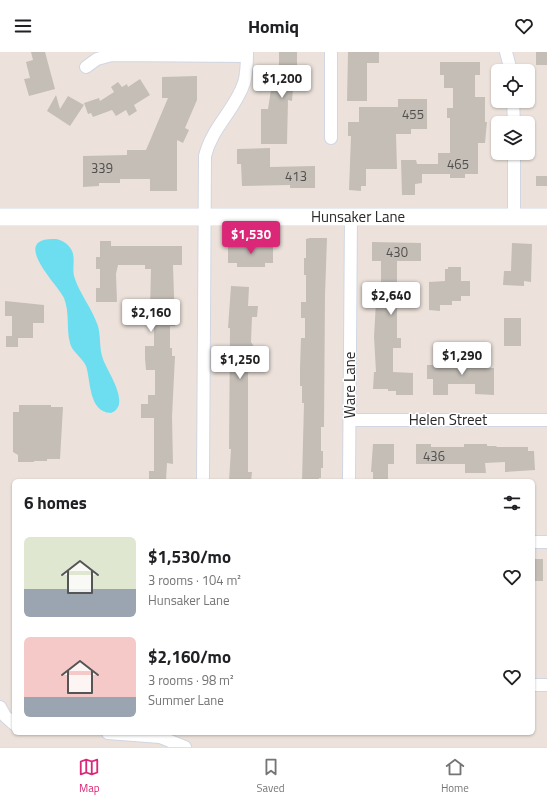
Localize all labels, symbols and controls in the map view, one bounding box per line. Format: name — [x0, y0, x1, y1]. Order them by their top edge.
text: Homiq — [248, 13, 299, 40]
icon: menu — [12, 15, 34, 37]
icon: heart — [513, 15, 535, 37]
map controls — [491, 64, 535, 160]
button: locate — [491, 64, 535, 108]
pin: $1,200 — [249, 65, 315, 99]
text: $1,200 — [262, 68, 302, 88]
house number: 455 — [402, 104, 424, 124]
button: layers — [491, 116, 535, 160]
house number: 465 — [447, 154, 469, 174]
house number: 339 — [91, 158, 113, 178]
house number: 413 — [285, 166, 307, 186]
street label: Hunsaker Lane — [311, 205, 405, 228]
pin: $1,530 — [218, 221, 284, 255]
text: $1,530 — [231, 224, 271, 244]
house number: 430 — [386, 242, 408, 262]
pin: $2,640 — [358, 282, 424, 316]
text: $2,640 — [371, 285, 411, 305]
pin: $2,160 — [118, 299, 184, 333]
text: $2,160 — [131, 302, 171, 322]
pin: $1,290 — [429, 342, 495, 376]
text: $1,290 — [442, 345, 482, 365]
pin: $1,250 — [207, 346, 273, 380]
text: $1,250 — [220, 349, 260, 369]
street label: Ware Lane — [338, 352, 361, 418]
street label: Helen Street — [409, 408, 488, 431]
house number: 436 — [423, 446, 445, 466]
text: 6 homes — [24, 490, 87, 516]
icon: filters — [501, 492, 523, 514]
text: $1,530/mo — [148, 544, 231, 570]
icon: home — [56, 553, 104, 601]
icon: heart — [501, 566, 523, 588]
text: 3 rooms · 104 m² — [148, 570, 241, 590]
text: Hunsaker Lane — [148, 590, 229, 610]
text: $2,160/mo — [148, 644, 231, 670]
icon: home — [56, 653, 104, 701]
icon: heart — [501, 666, 523, 688]
text: 3 rooms · 98 m² — [148, 670, 234, 690]
text: Summer Lane — [148, 690, 224, 710]
tab: Map — [78, 756, 100, 796]
tab: Saved — [257, 756, 285, 796]
tab: Home — [441, 756, 469, 796]

